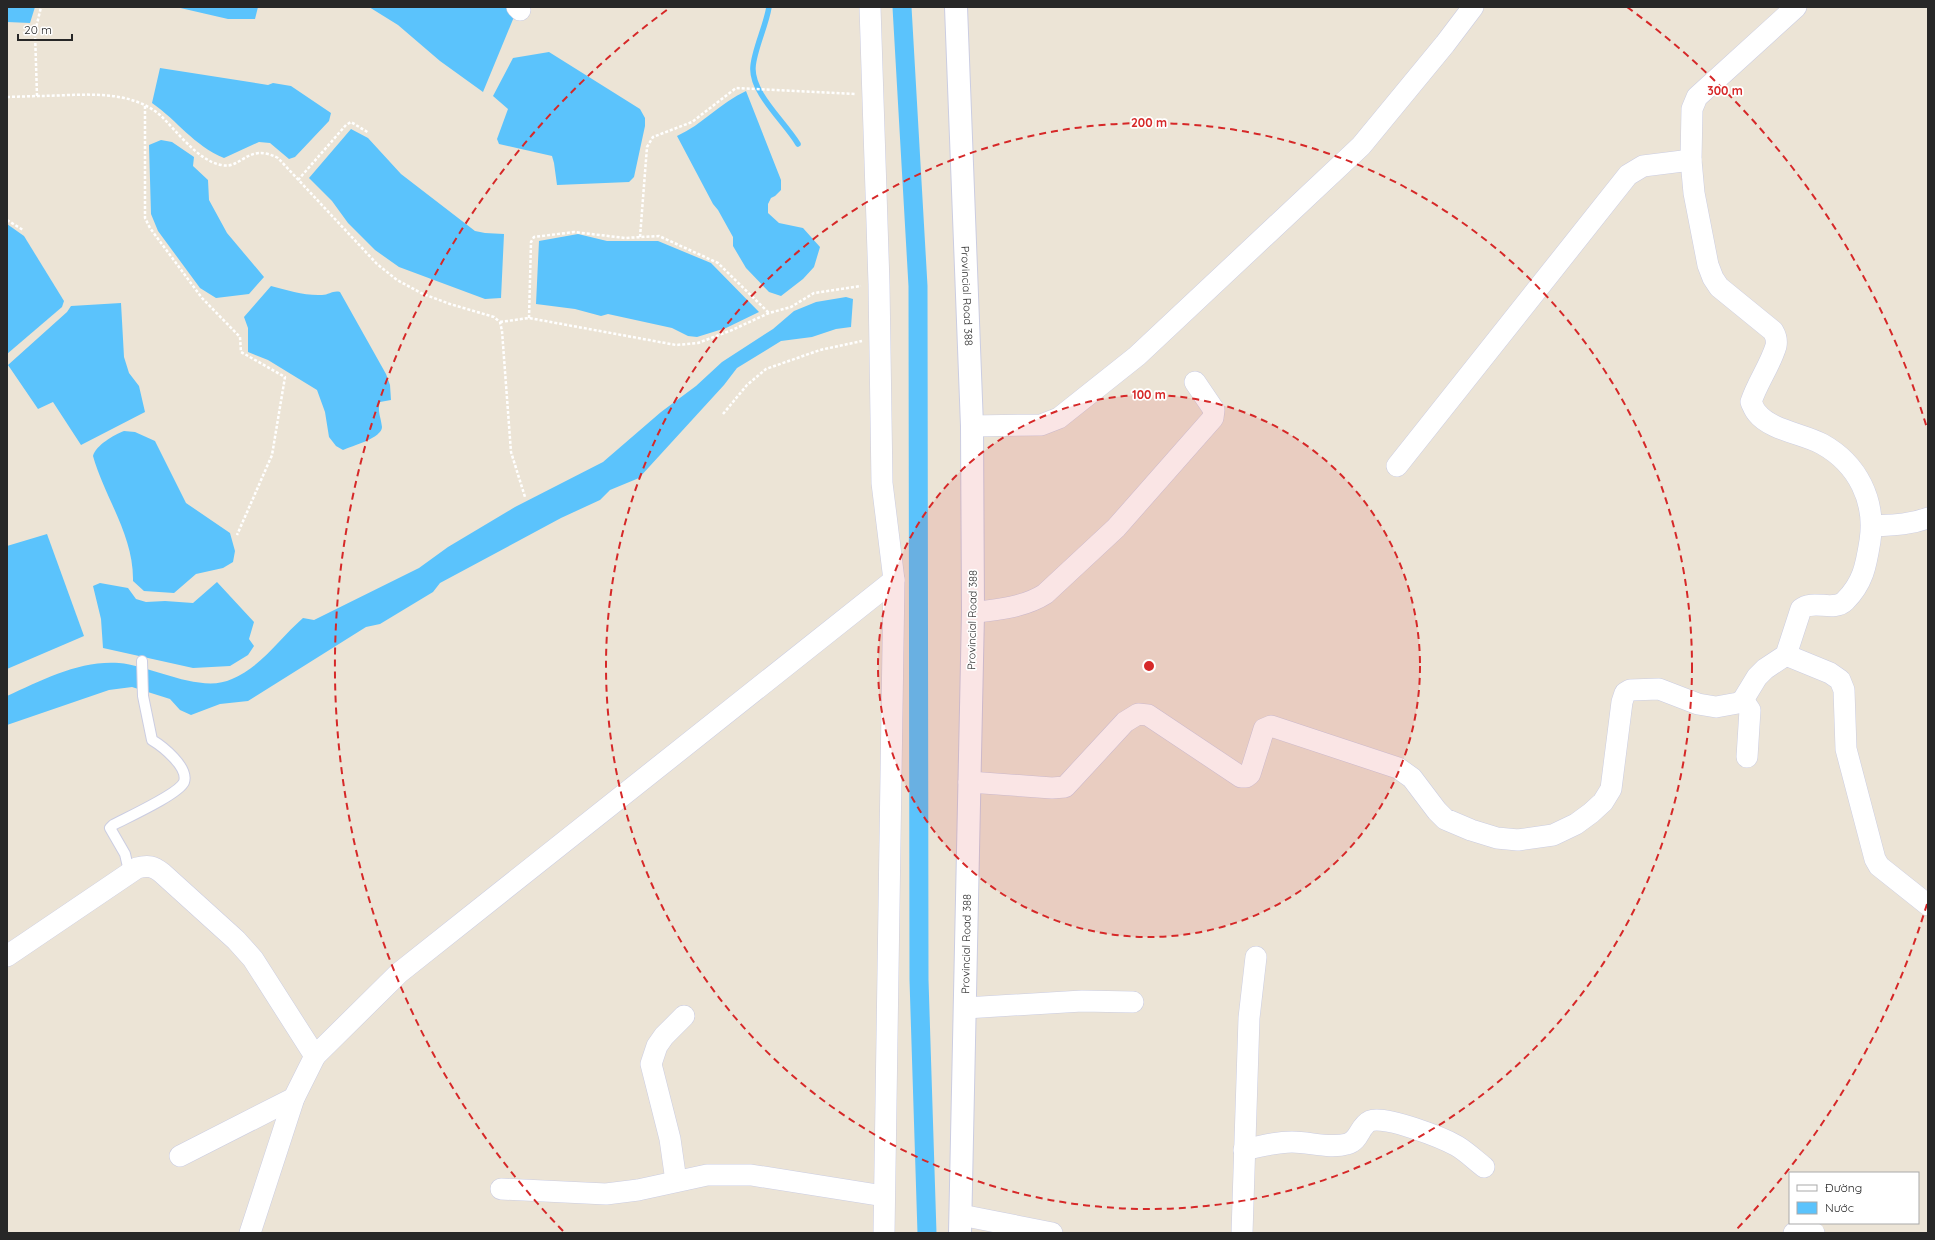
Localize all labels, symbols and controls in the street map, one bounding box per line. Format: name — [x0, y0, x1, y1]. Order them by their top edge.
scale bar — [18, 16, 72, 42]
text: 20 m — [24, 22, 52, 37]
text: 300 m — [1707, 83, 1743, 98]
text: 200 m — [1131, 115, 1167, 130]
street label: Provincial Road 388 — [958, 246, 976, 346]
text: 100 m — [1132, 387, 1166, 402]
street label: Provincial Road 388 — [964, 570, 980, 670]
centre of rings — [1142, 659, 1156, 673]
street label: Provincial Road 388 — [958, 894, 974, 994]
legend — [1789, 1172, 1919, 1224]
text: Đường — [1825, 1180, 1862, 1195]
text: Nước — [1825, 1200, 1854, 1215]

